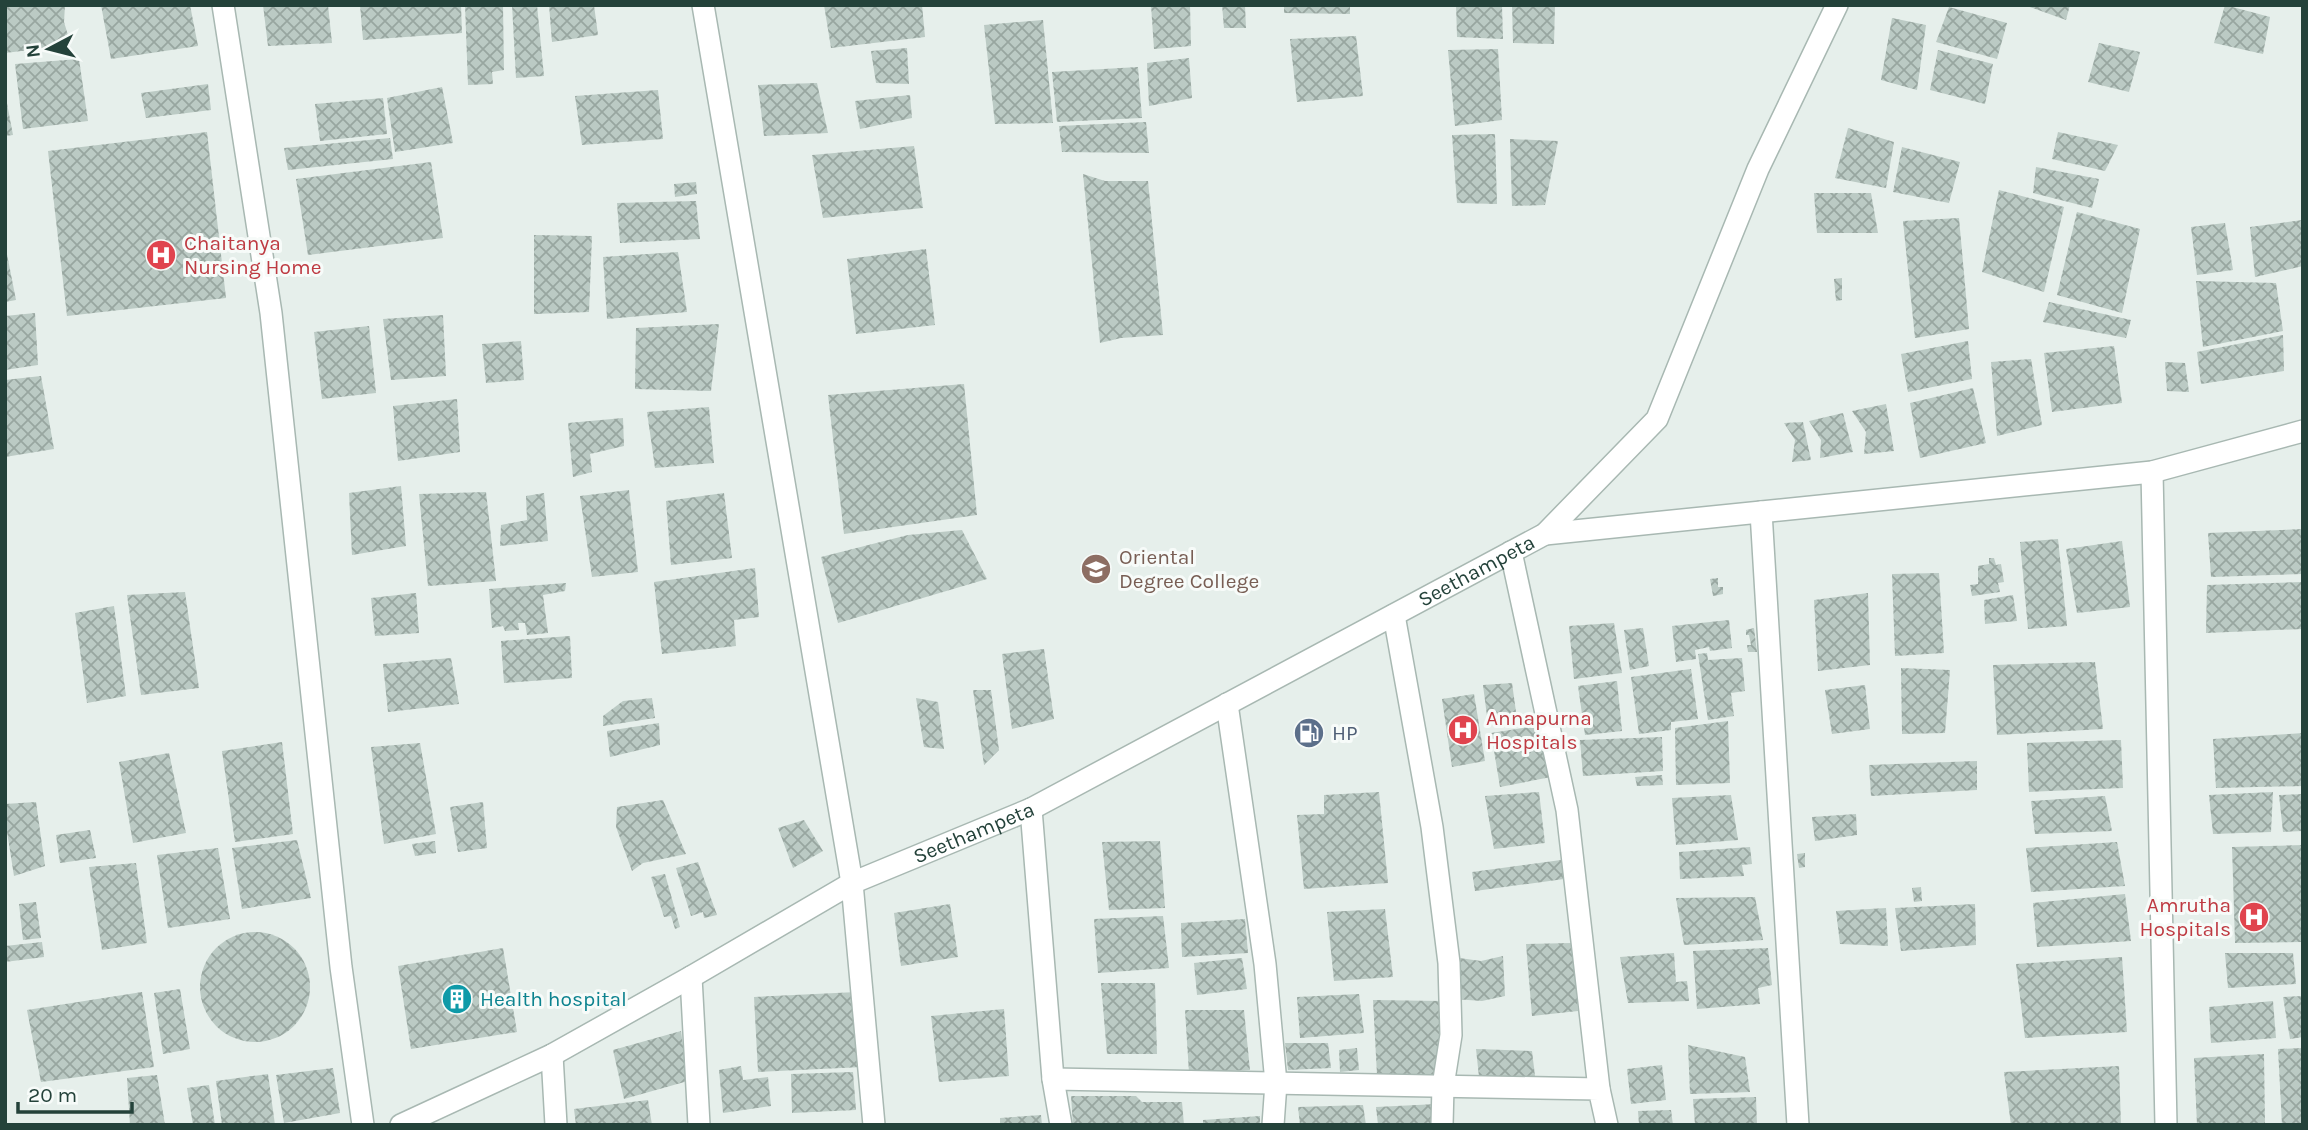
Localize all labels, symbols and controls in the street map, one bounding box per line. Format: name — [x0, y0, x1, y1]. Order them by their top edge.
north arrow — [14, 14, 84, 84]
text: N — [21, 43, 45, 59]
place label: Chaitanya Nursing Home — [184, 231, 321, 279]
hospital icon: Chaitanya Nursing Home — [144, 238, 178, 272]
street label: Seethampeta — [1414, 530, 1539, 612]
place label: Oriental Degree College — [1119, 545, 1259, 593]
school or university icon: Oriental Degree College — [1079, 552, 1113, 586]
place label: Annapurna Hospitals — [1486, 706, 1592, 754]
hospital icon: Annapurna Hospitals — [1446, 713, 1480, 747]
fuel station icon: HP — [1292, 716, 1326, 750]
place label: HP — [1332, 721, 1358, 745]
street label: Seethampeta — [910, 797, 1038, 868]
place label: Amrutha Hospitals — [2140, 893, 2231, 941]
hospital icon: Amrutha Hospitals — [2237, 900, 2271, 934]
building icon: Health hospital — [440, 982, 474, 1016]
place label: Health hospital — [480, 987, 627, 1011]
scale bar — [18, 1070, 131, 1114]
text: 20 m — [28, 1083, 77, 1107]

